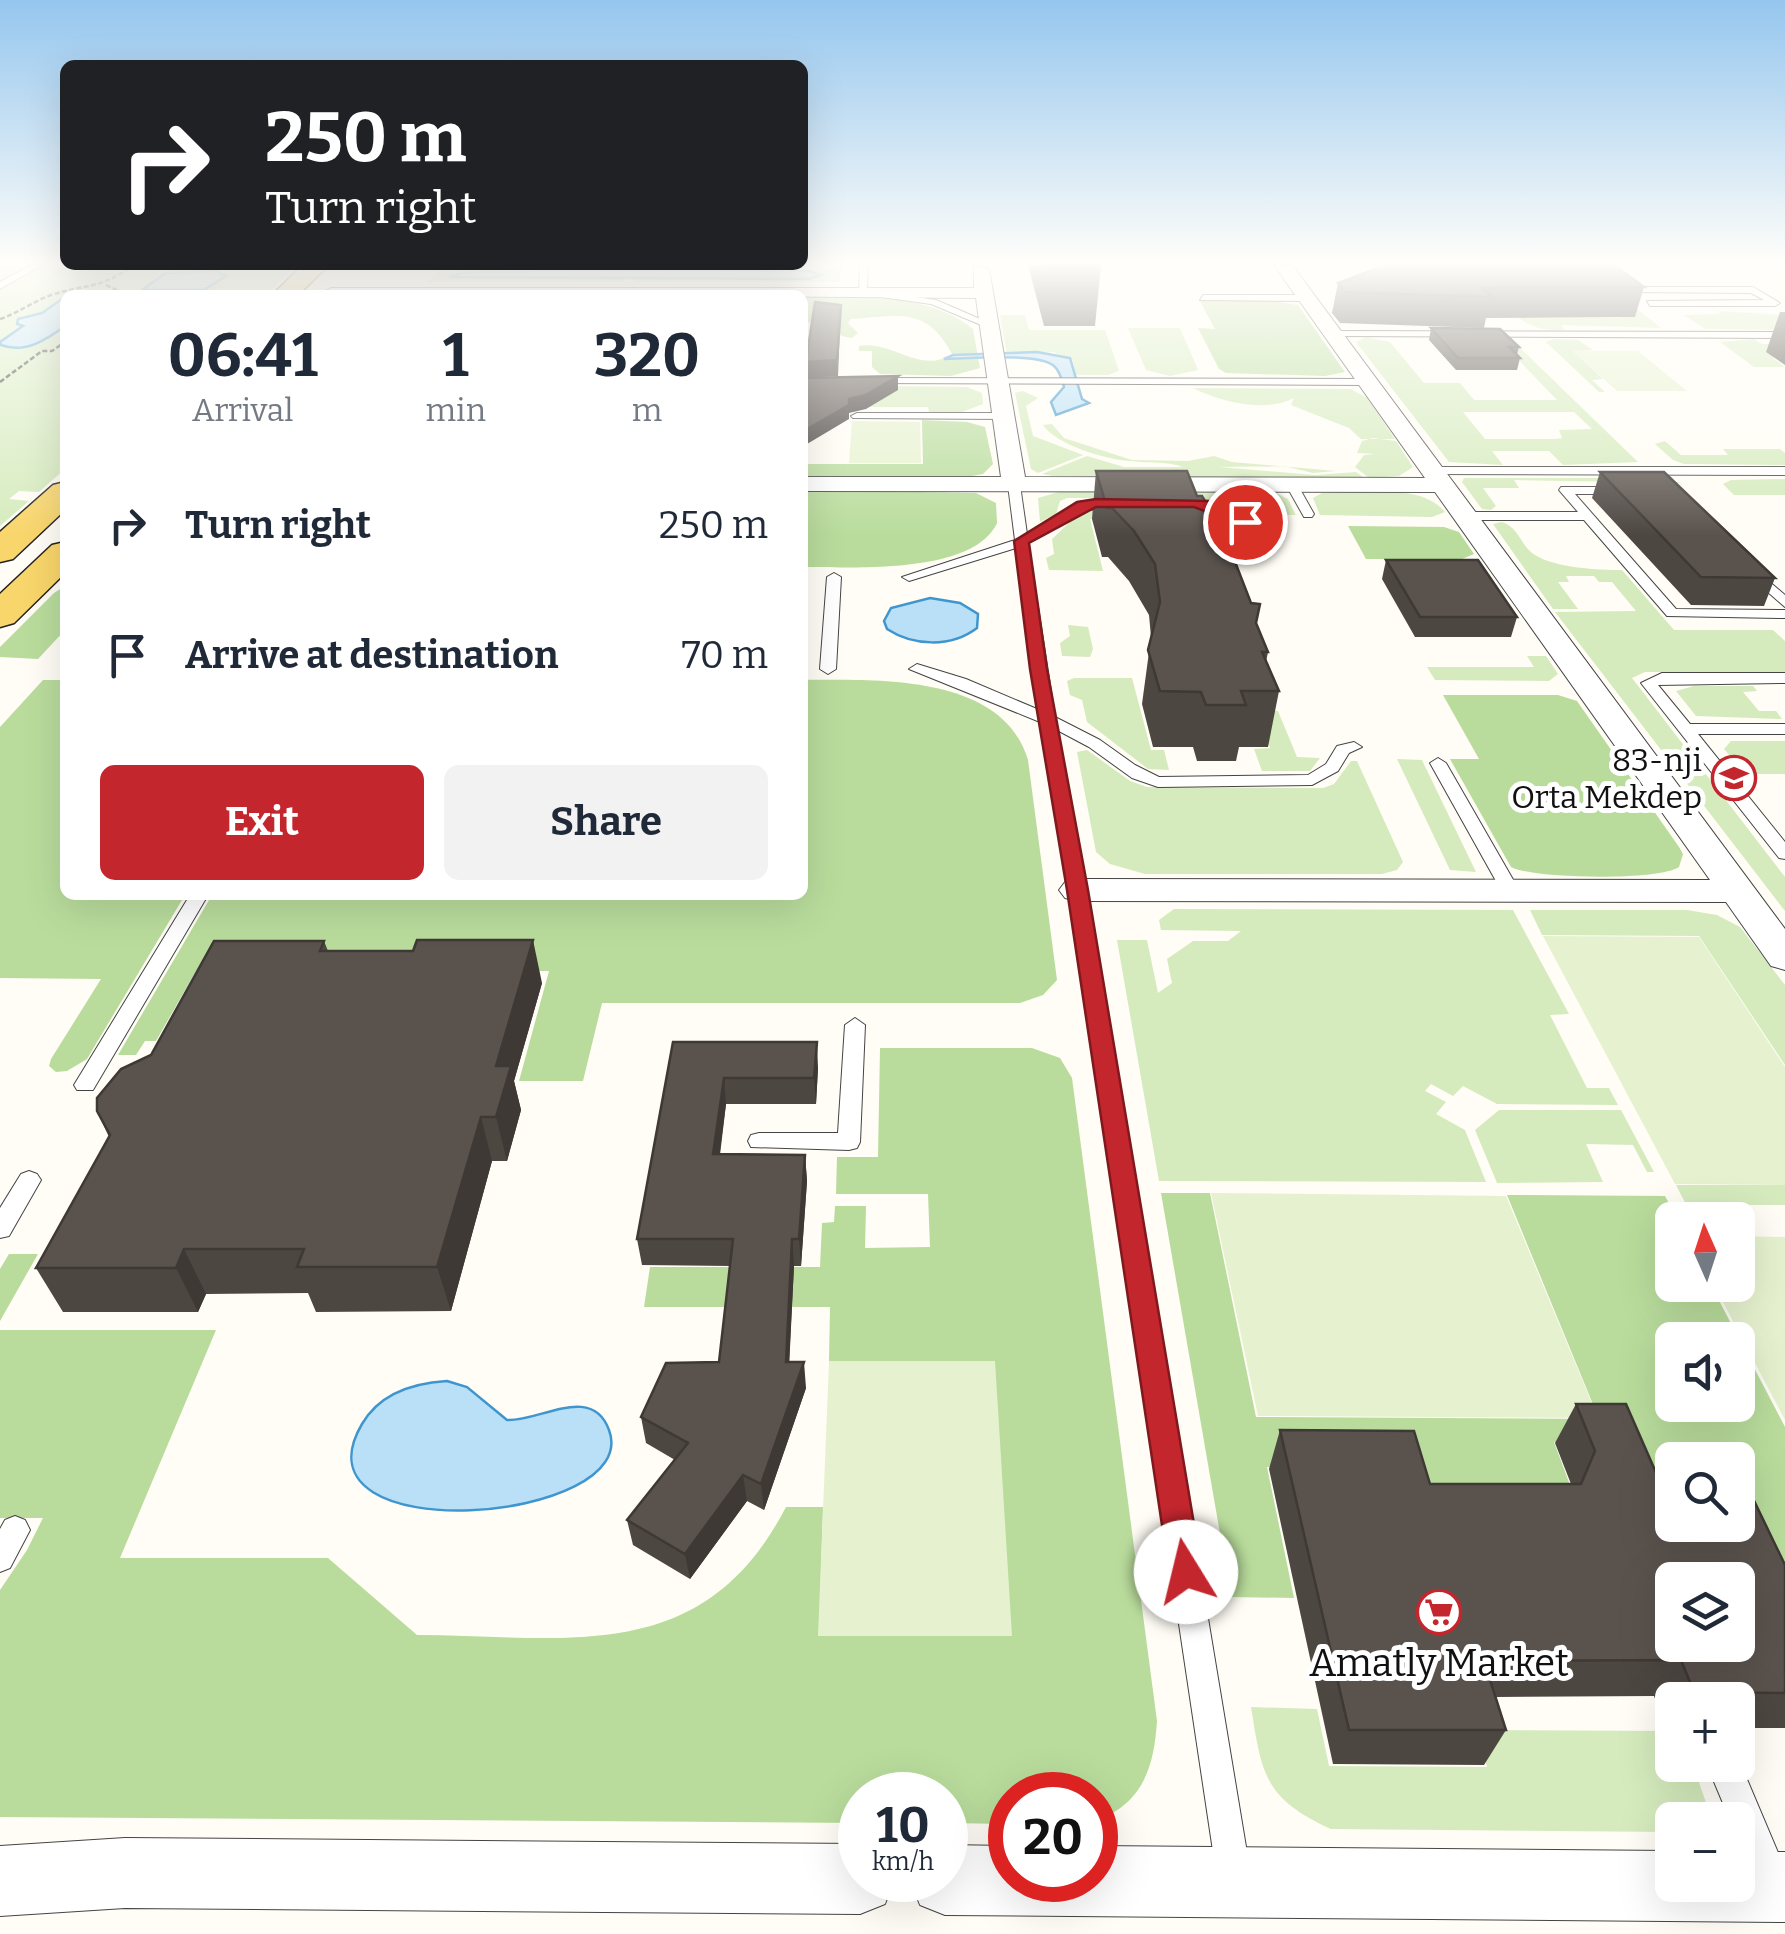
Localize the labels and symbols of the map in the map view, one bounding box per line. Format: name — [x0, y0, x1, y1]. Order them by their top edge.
pin — [1203, 480, 1288, 565]
place label: 83-nji Orta Mekdep — [1511, 741, 1702, 816]
school or university icon: 83-nji Orta Mekdep — [1711, 755, 1757, 801]
north arrow — [1655, 1202, 1755, 1302]
position arrow — [1134, 1520, 1238, 1624]
supermarket icon: Amatly Market — [1416, 1589, 1462, 1635]
place label: Amatly Market — [1309, 1640, 1569, 1686]
speed limit sign: 20 — [988, 1772, 1118, 1902]

